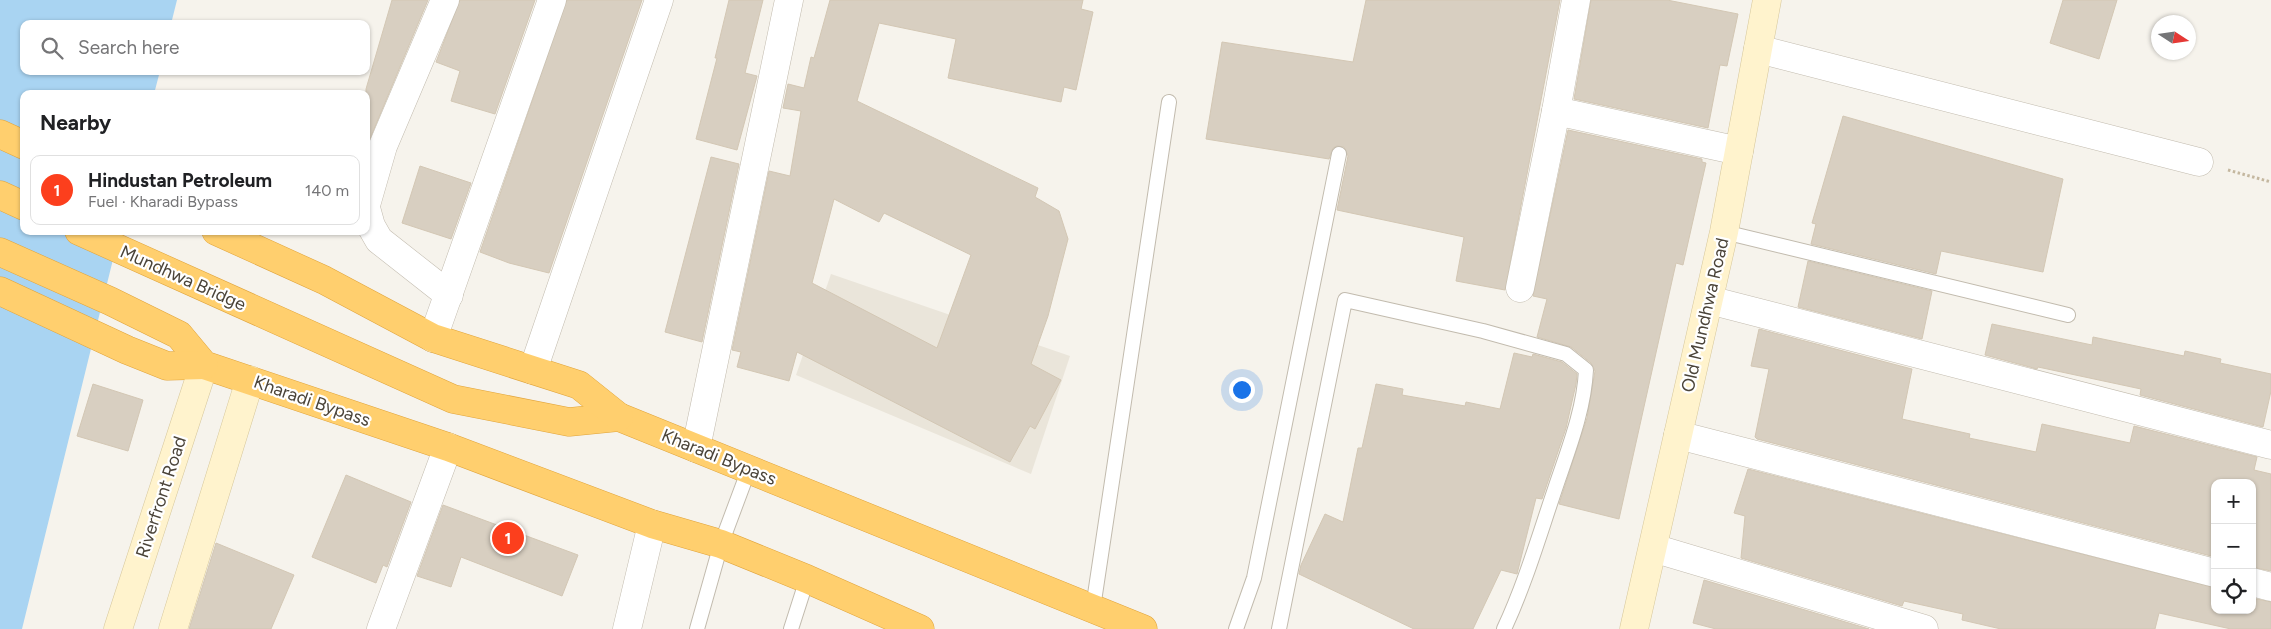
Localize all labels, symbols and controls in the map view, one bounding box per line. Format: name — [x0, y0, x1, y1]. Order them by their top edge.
north arrow — [2151, 15, 2196, 60]
search box — [20, 20, 370, 75]
icon: search — [38, 34, 66, 62]
text: Search here — [78, 36, 180, 59]
text: Nearby — [40, 110, 111, 135]
text: Hindustan Petroleum — [88, 169, 272, 192]
text: 1 — [54, 181, 60, 200]
text: 140 m — [305, 181, 349, 200]
text: Fuel · Kharadi Bypass — [88, 192, 238, 211]
street label: Old Mundhwa Road — [1677, 236, 1733, 394]
street label: Mundhwa Bridge — [117, 240, 250, 316]
street label: Kharadi Bypass — [251, 371, 373, 431]
your location — [1229, 377, 1255, 403]
street label: Kharadi Bypass — [658, 424, 780, 490]
street label: Riverfront Road — [131, 433, 191, 561]
map controls — [2211, 479, 2256, 614]
button: + — [2211, 479, 2256, 524]
pin: 1 — [492, 519, 524, 557]
button: − — [2211, 524, 2256, 569]
button: locate — [2211, 569, 2256, 614]

